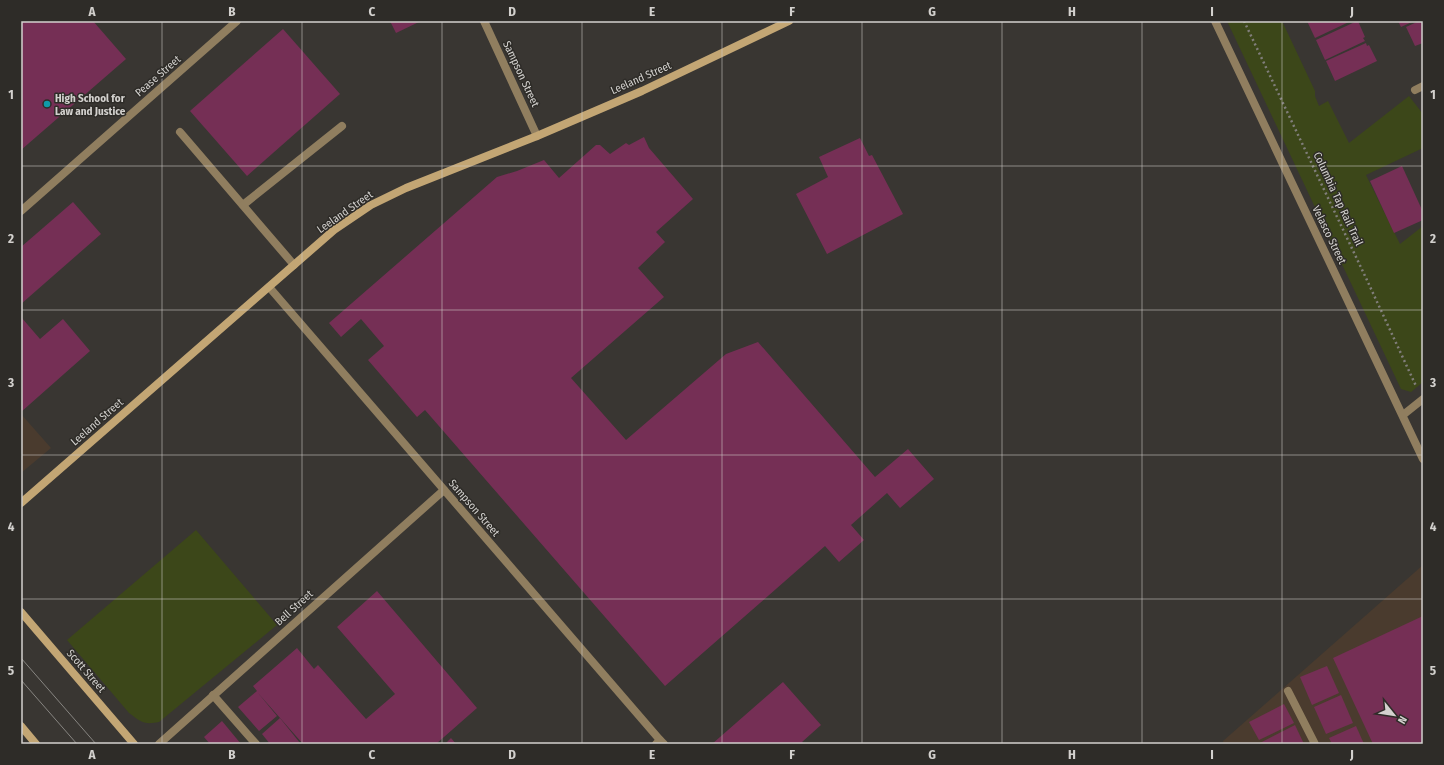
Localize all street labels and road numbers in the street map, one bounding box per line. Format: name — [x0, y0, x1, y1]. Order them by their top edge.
street label: Sampson Street — [500, 39, 542, 109]
street label: Pease Street — [133, 53, 184, 99]
street label: Leeland Street — [609, 59, 674, 97]
street label: Columbia Tap Rail Trail — [1311, 150, 1366, 248]
street label: Leeland Street — [315, 188, 376, 236]
street label: Velasco Street — [1309, 204, 1349, 267]
street label: Leeland Street — [68, 395, 126, 448]
street label: Sampson Street — [446, 477, 502, 539]
street label: Bell Street — [272, 587, 316, 629]
street label: Scott Street — [64, 647, 108, 695]

